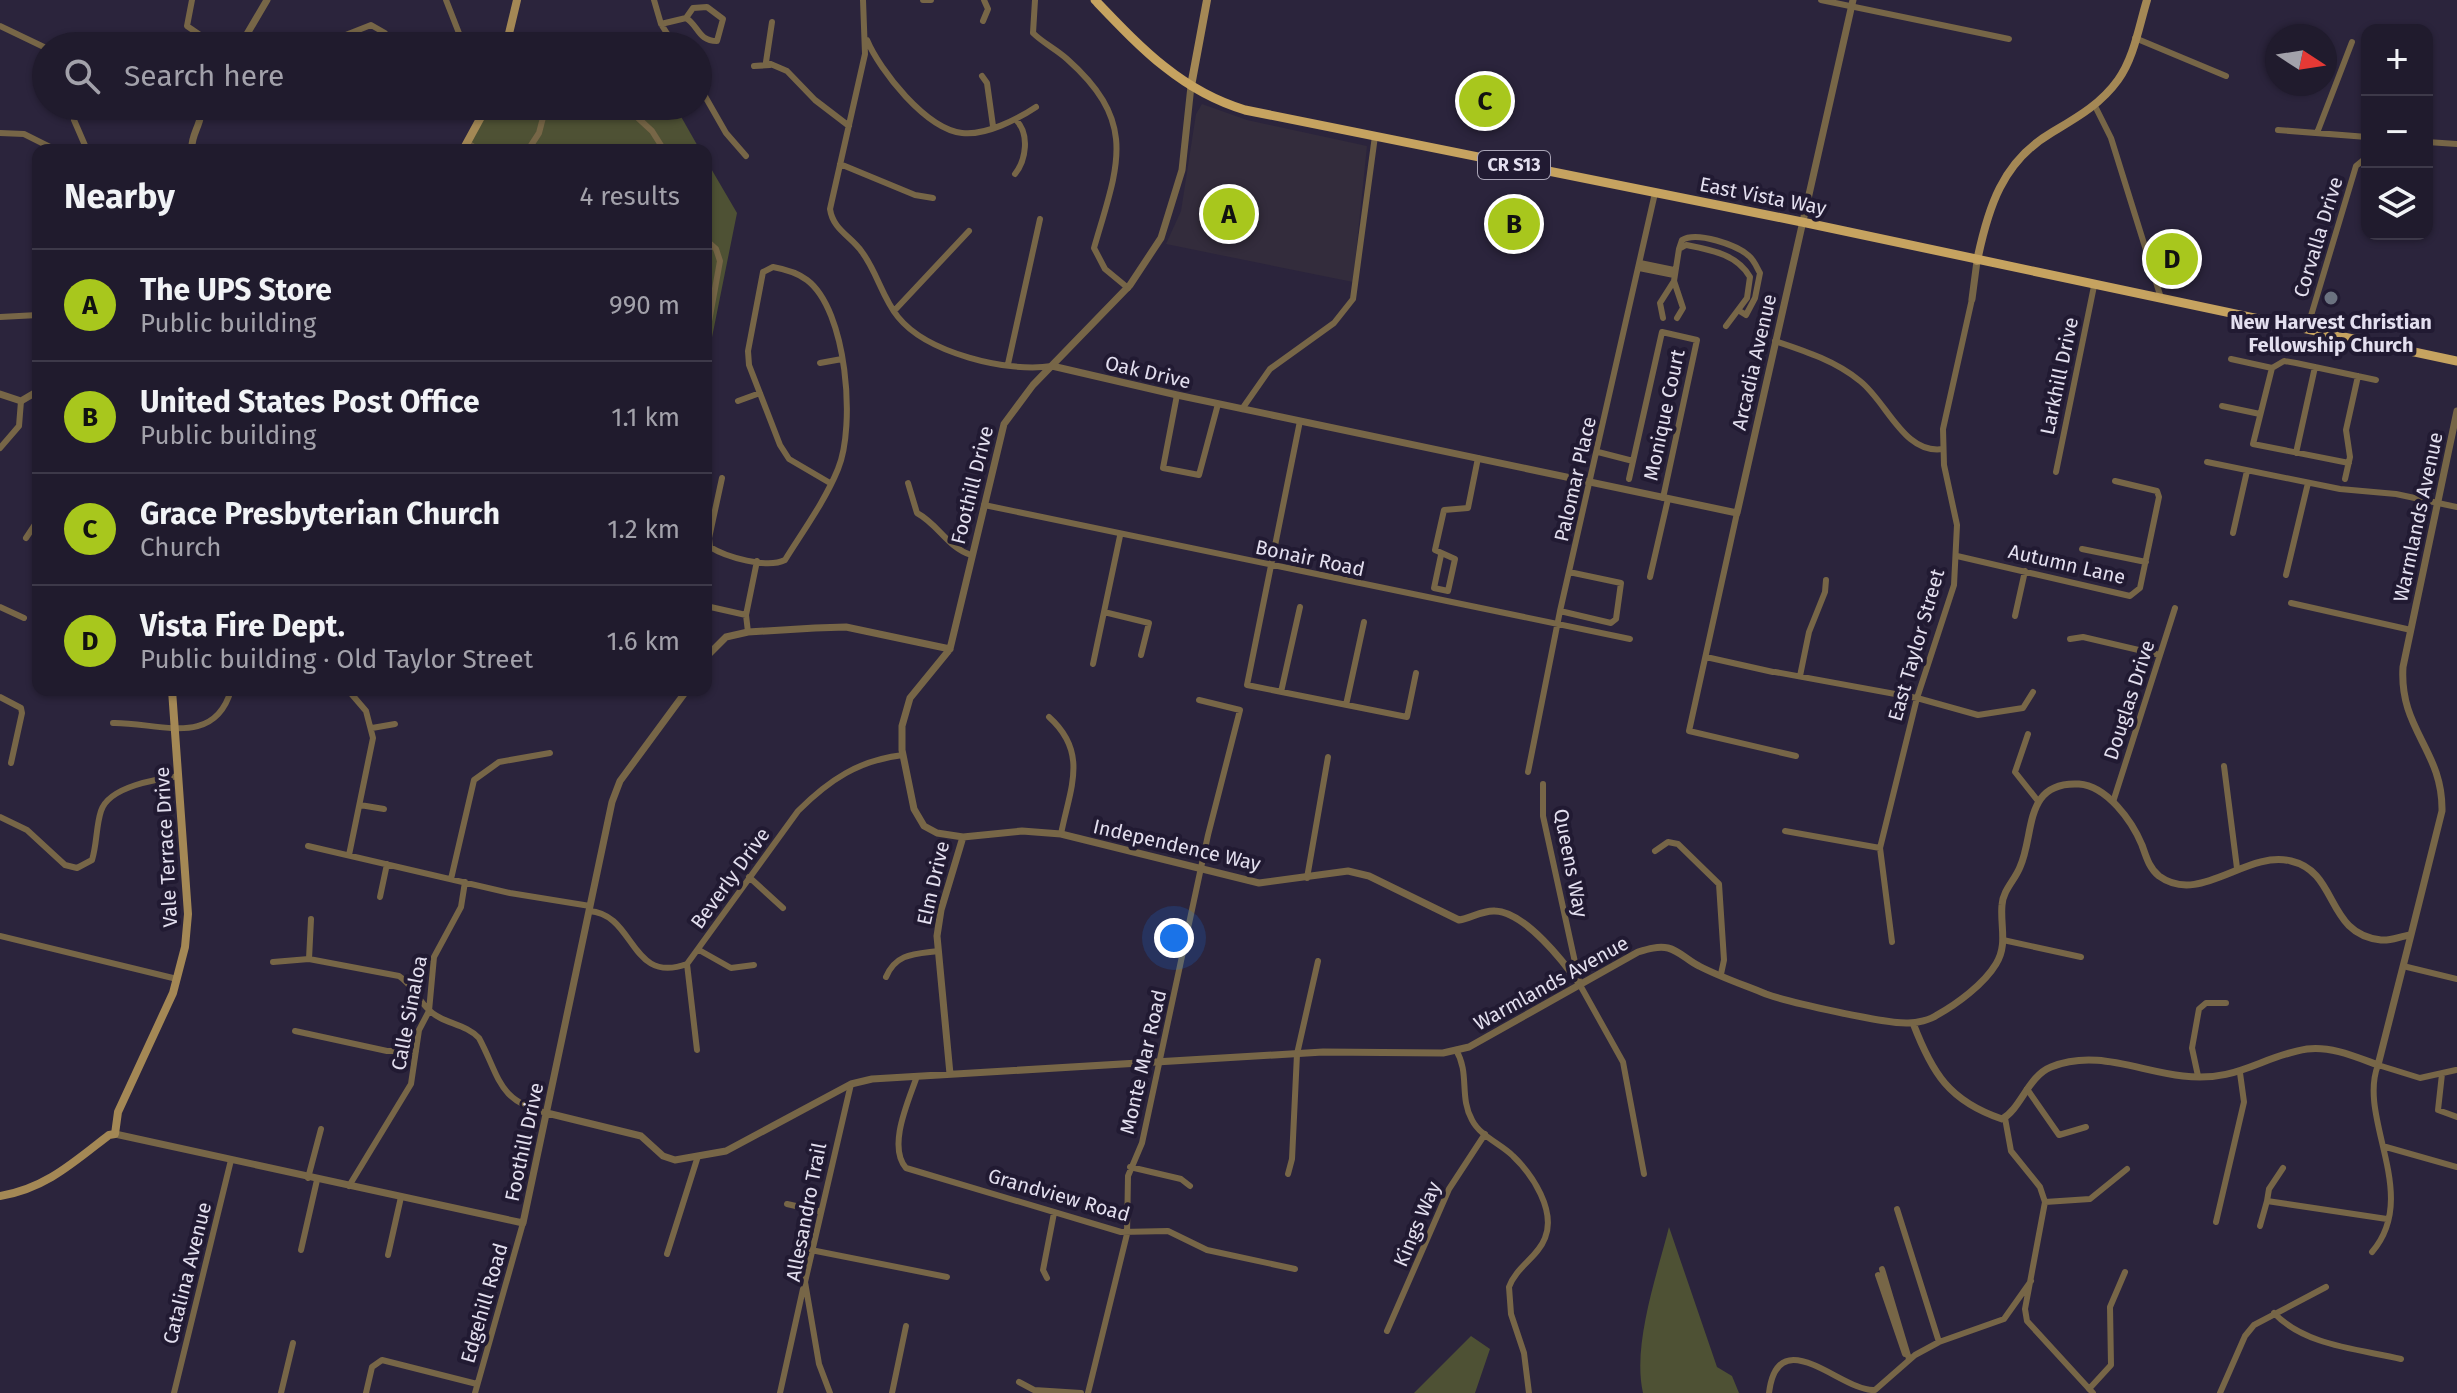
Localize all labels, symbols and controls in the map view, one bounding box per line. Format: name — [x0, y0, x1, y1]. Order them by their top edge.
north arrow — [2265, 24, 2337, 96]
map controls — [2361, 24, 2433, 240]
button: + — [2361, 24, 2433, 96]
search box — [32, 32, 712, 120]
icon: search — [60, 54, 104, 98]
text: Search here — [124, 58, 284, 94]
pin: C — [1459, 71, 1511, 131]
button: − — [2361, 96, 2433, 168]
road number: CR S13 — [1478, 151, 1550, 179]
button: layers — [2361, 168, 2433, 240]
street label: East Vista Way — [1698, 172, 1829, 220]
street label: Corvalla Drive — [2288, 174, 2348, 300]
text: Nearby — [64, 176, 175, 217]
text: 4 results — [579, 181, 680, 212]
pin: A — [1203, 184, 1255, 244]
pin: B — [1488, 194, 1540, 254]
pin: D — [2146, 229, 2198, 289]
text: The UPS Store — [140, 272, 332, 308]
marker: New Harvest Christian Fellowship Church — [2322, 289, 2340, 307]
text: A — [82, 290, 98, 321]
text: 990 m — [609, 290, 680, 321]
street label: Arcadia Avenue — [1727, 292, 1781, 432]
text: Public building — [140, 308, 316, 339]
place label: New Harvest Christian Fellowship Church — [2230, 310, 2432, 357]
street label: Larkhill Drive — [2035, 315, 2083, 437]
street label: Monique Court — [1638, 346, 1690, 483]
street label: Oak Drive — [1103, 351, 1193, 393]
text: United States Post Office — [140, 384, 480, 420]
text: B — [82, 402, 98, 433]
text: 1.1 km — [611, 402, 680, 433]
street label: Palomar Place — [1549, 414, 1601, 544]
text: Public building — [140, 420, 316, 451]
street label: Foothill Drive — [946, 423, 998, 547]
street label: Warmlands Avenue — [2388, 430, 2448, 604]
text: Grace Presbyterian Church — [140, 496, 500, 532]
text: C — [83, 514, 97, 545]
text: 1.2 km — [607, 514, 680, 545]
text: Church — [140, 532, 222, 563]
street label: Bonair Road — [1253, 535, 1367, 581]
street label: Autumn Lane — [2006, 539, 2128, 589]
street label: East Taylor Street — [1883, 565, 1949, 724]
text: Vista Fire Dept. — [140, 608, 345, 644]
text: D — [82, 626, 98, 657]
text: 1.6 km — [606, 626, 680, 657]
street label: Douglas Drive — [2098, 637, 2160, 763]
text: Public building · Old Taylor Street — [140, 644, 533, 675]
street label: Vale Terrace Drive — [150, 766, 182, 928]
street label: Queens Way — [1549, 807, 1593, 919]
street label: Independence Way — [1091, 814, 1263, 876]
street label: Beverly Drive — [685, 823, 775, 933]
street label: Elm Drive — [912, 839, 954, 927]
your location — [1154, 918, 1194, 958]
street label: Warmlands Avenue — [1470, 931, 1632, 1035]
street label: Calle Sinaloa — [386, 953, 432, 1073]
street label: Monte Mar Road — [1115, 987, 1171, 1137]
street label: Foothill Drive — [500, 1080, 548, 1204]
street label: Allesandro Trail — [781, 1140, 831, 1283]
street label: Grandview Road — [985, 1163, 1133, 1227]
street label: Kings Way — [1388, 1178, 1446, 1270]
street label: Catalina Avenue — [158, 1200, 216, 1346]
street label: Edgehill Road — [455, 1240, 513, 1366]

